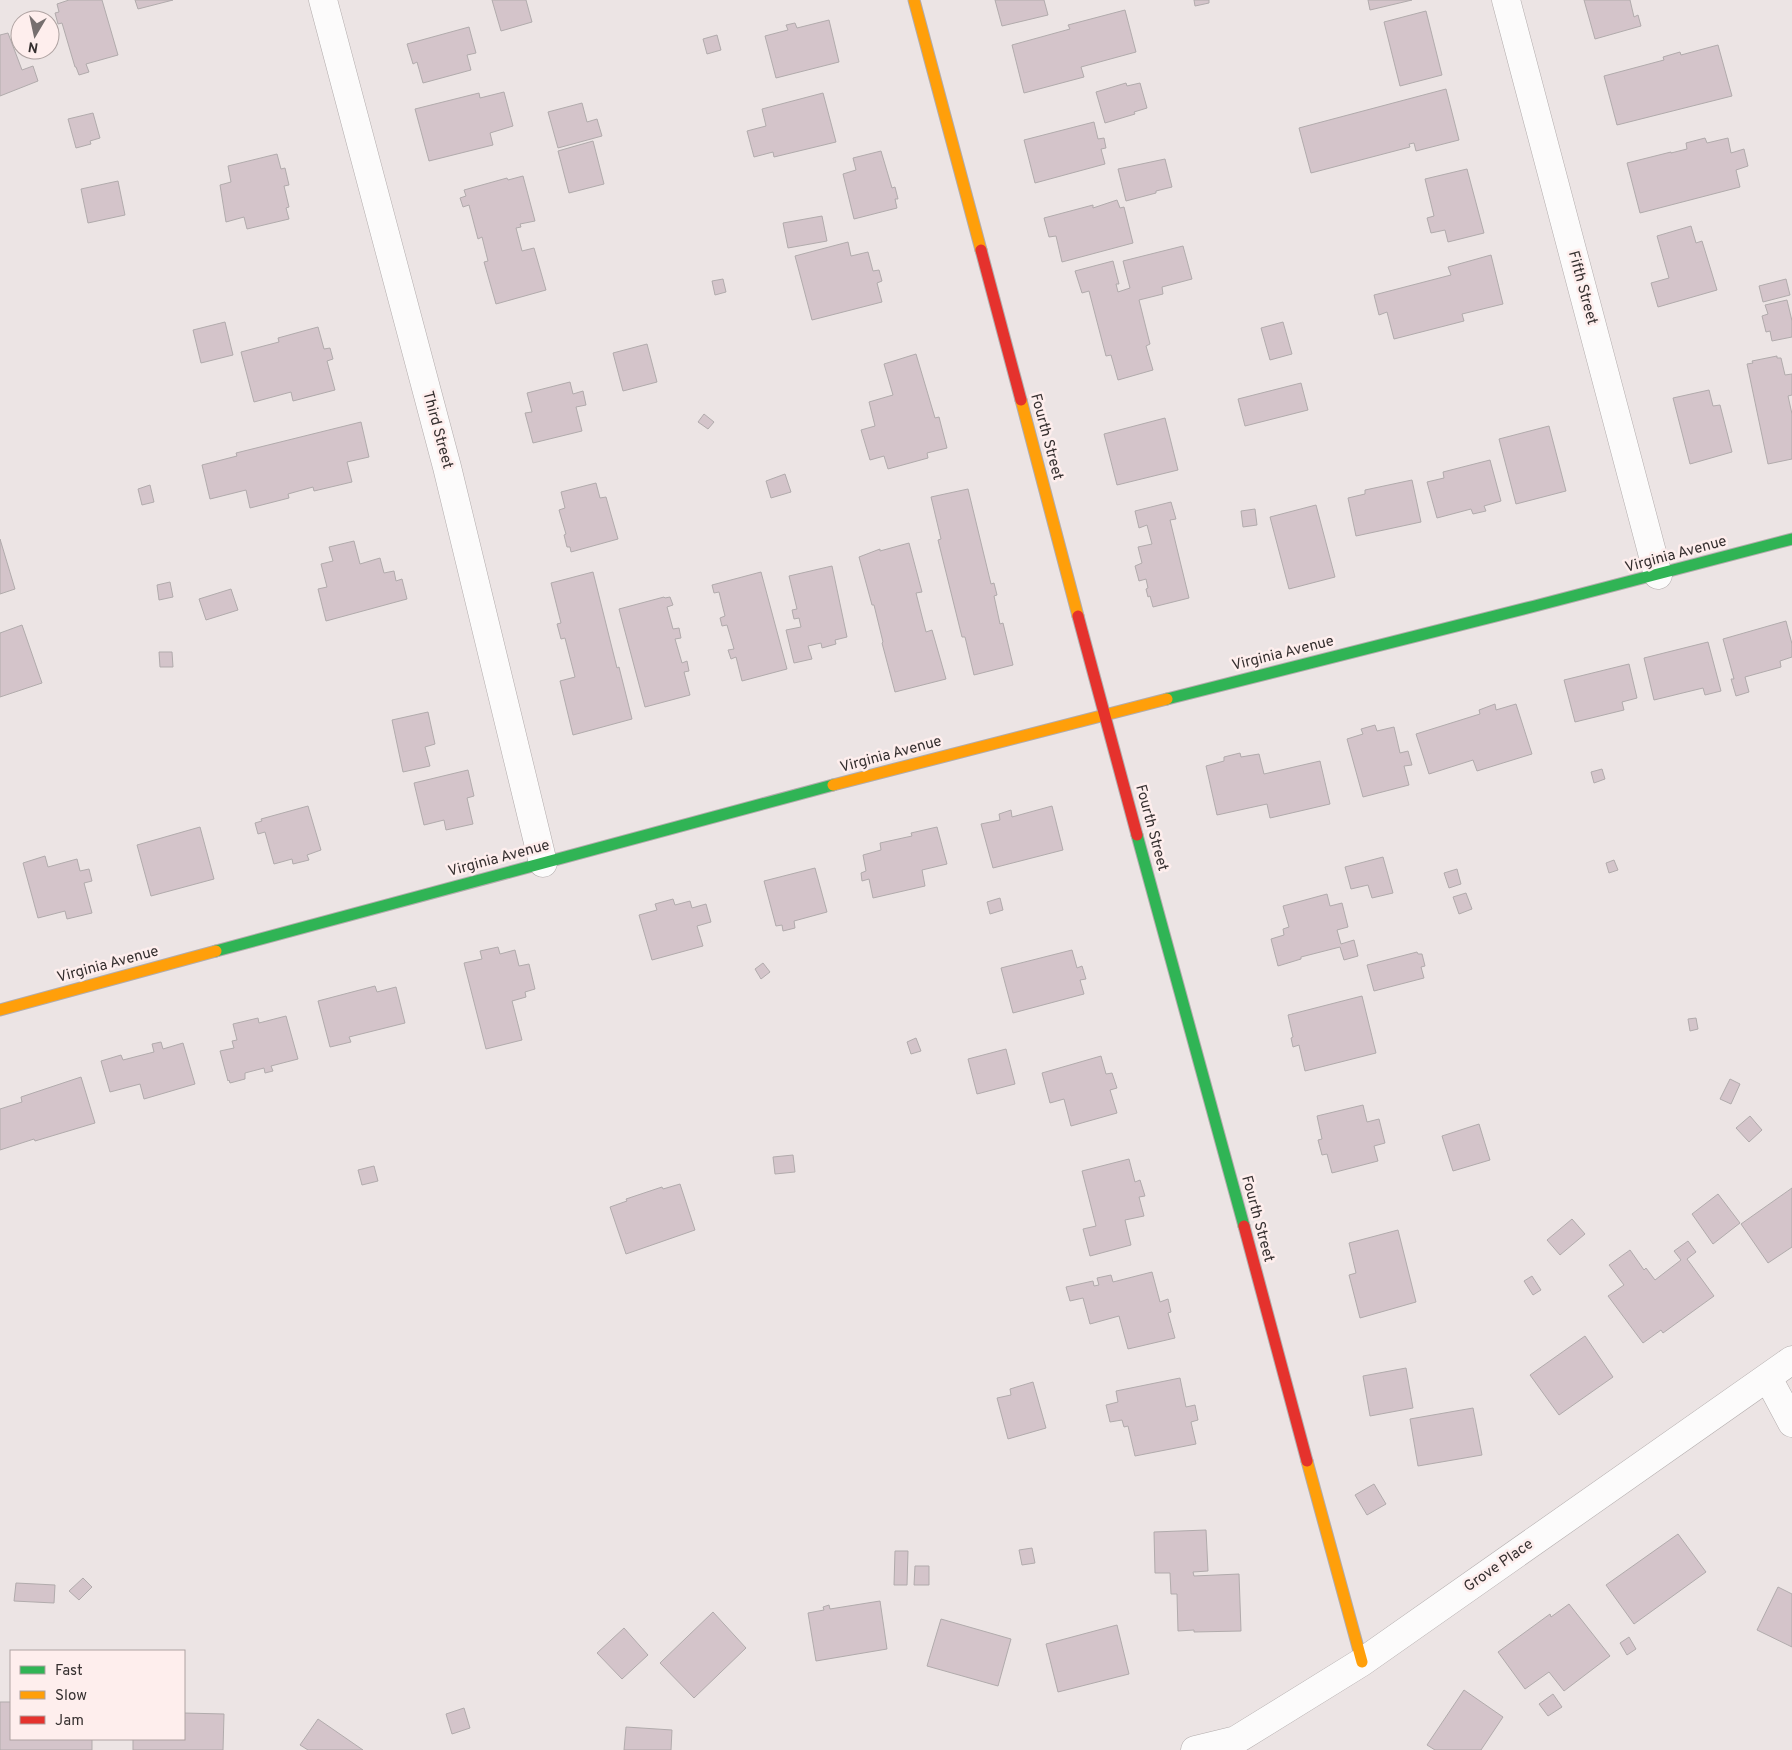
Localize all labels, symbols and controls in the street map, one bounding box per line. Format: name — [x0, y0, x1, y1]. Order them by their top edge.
north arrow — [10, 10, 60, 60]
text: N — [27, 37, 40, 56]
street label: Fifth Street — [1563, 249, 1601, 327]
street label: Third Street — [418, 389, 456, 471]
street label: Fourth Street — [1025, 392, 1067, 482]
street label: Virginia Avenue — [1623, 532, 1729, 578]
street label: Virginia Avenue — [1230, 632, 1336, 676]
street label: Virginia Avenue — [838, 732, 944, 778]
street label: Fourth Street — [1130, 783, 1172, 873]
street label: Virginia Avenue — [446, 836, 552, 882]
street label: Virginia Avenue — [55, 942, 161, 988]
street label: Fourth Street — [1236, 1174, 1278, 1264]
street label: Grove Place — [1461, 1535, 1537, 1597]
legend — [10, 1650, 185, 1740]
text: Fast — [55, 1662, 83, 1681]
text: Slow — [55, 1687, 87, 1706]
text: Jam — [55, 1712, 84, 1731]

